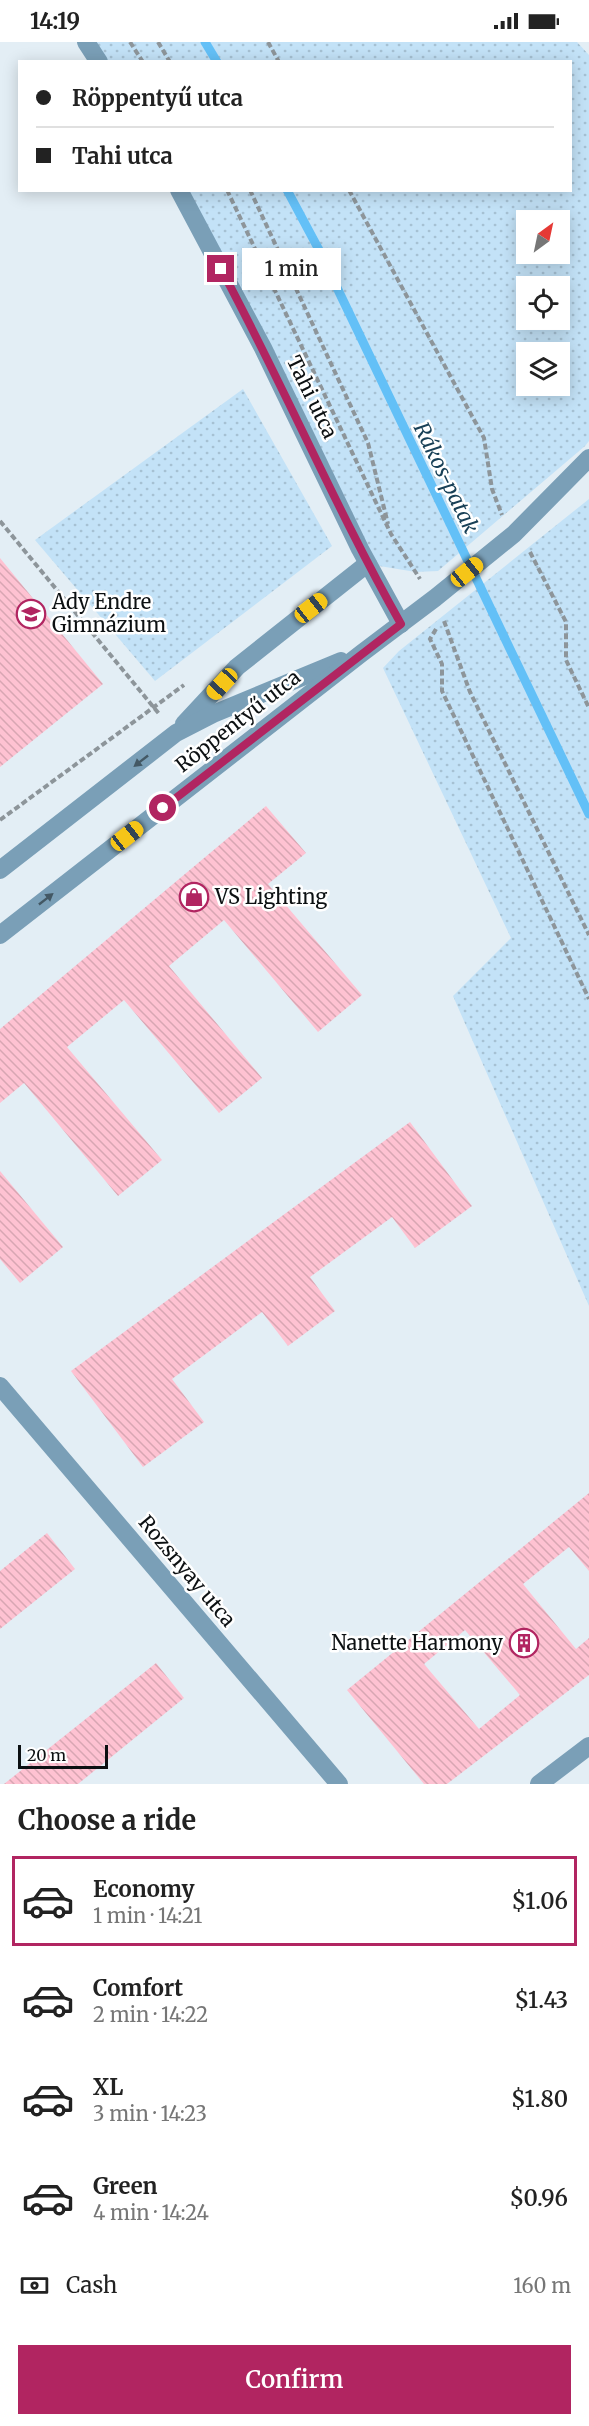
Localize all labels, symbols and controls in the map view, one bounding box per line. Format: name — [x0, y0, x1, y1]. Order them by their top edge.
text: 14:19 — [30, 7, 80, 35]
text: Röppentyű utca — [72, 84, 243, 112]
text: Tahi utca — [72, 142, 173, 170]
north arrow — [516, 210, 570, 264]
map controls — [516, 210, 570, 396]
callout: 1 min — [242, 248, 341, 290]
route end — [207, 255, 234, 282]
text: 1 min — [265, 256, 318, 281]
button: locate — [516, 276, 570, 330]
button: layers — [516, 342, 570, 396]
street label: Tahi utca — [282, 351, 343, 443]
water label: Rákos-patak — [408, 418, 485, 538]
car — [447, 554, 487, 590]
place label: Ady Endre Gimnázium — [51, 589, 166, 637]
car — [291, 590, 331, 626]
school or university icon: Ady Endre Gimnázium — [15, 598, 47, 630]
street label: Röppentyű utca — [170, 664, 305, 777]
car — [203, 665, 241, 703]
one-way arrow — [133, 754, 148, 766]
route start — [149, 794, 176, 821]
car — [107, 818, 147, 854]
shop icon: VS Lighting — [178, 881, 210, 913]
place label: VS Lighting — [214, 884, 327, 909]
one-way arrow — [38, 893, 54, 905]
street label: Rozsnyay utca — [134, 1510, 241, 1632]
building icon: Nanette Harmony — [508, 1627, 540, 1659]
place label: Nanette Harmony — [331, 1630, 503, 1655]
scale bar — [18, 1742, 108, 1770]
text: 20 m — [27, 1745, 66, 1765]
text: Choose a ride — [18, 1803, 196, 1837]
icon: car — [21, 1874, 75, 1928]
text: Economy — [93, 1875, 194, 1903]
text: $1.06 — [512, 1887, 568, 1915]
text: 1 min · 14:21 — [93, 1903, 202, 1928]
icon: car — [21, 1973, 75, 2027]
text: Comfort — [93, 1974, 183, 2002]
text: $1.43 — [514, 1986, 568, 2014]
text: 2 min · 14:22 — [93, 2002, 208, 2027]
icon: car — [21, 2072, 75, 2126]
text: XL — [93, 2073, 123, 2101]
text: $1.80 — [511, 2085, 568, 2113]
text: 3 min · 14:23 — [93, 2101, 207, 2126]
icon: car — [21, 2171, 75, 2225]
text: Green — [93, 2172, 157, 2200]
text: $0.96 — [510, 2184, 568, 2212]
text: 4 min · 14:24 — [93, 2200, 209, 2225]
icon: cash — [18, 2269, 51, 2302]
text: Cash — [66, 2271, 117, 2299]
text: 160 m — [513, 2273, 571, 2298]
button: Confirm — [18, 2345, 571, 2414]

